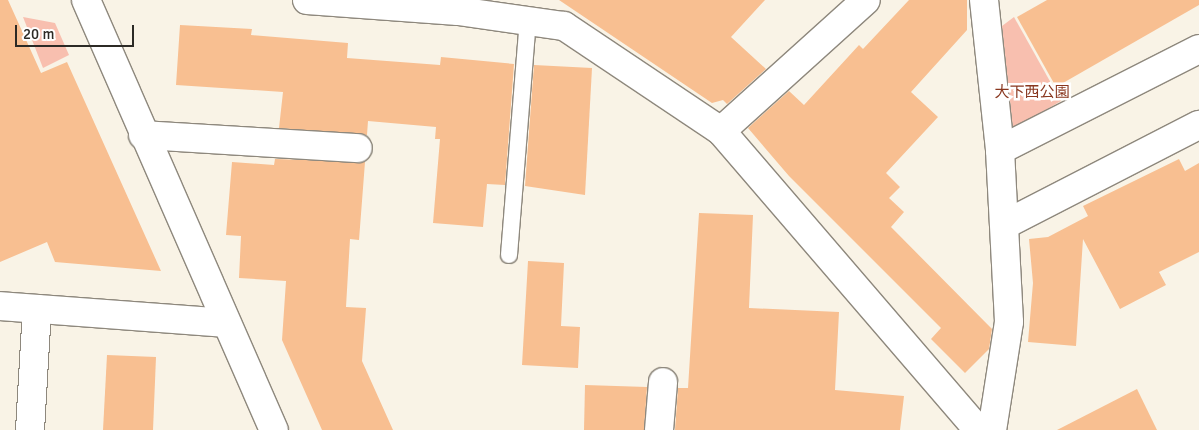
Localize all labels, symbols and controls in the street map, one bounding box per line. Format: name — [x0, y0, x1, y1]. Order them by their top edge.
scale bar — [18, 15, 136, 47]
text: 20 m — [23, 25, 54, 43]
park label: 大下西公園 — [995, 84, 1069, 102]

